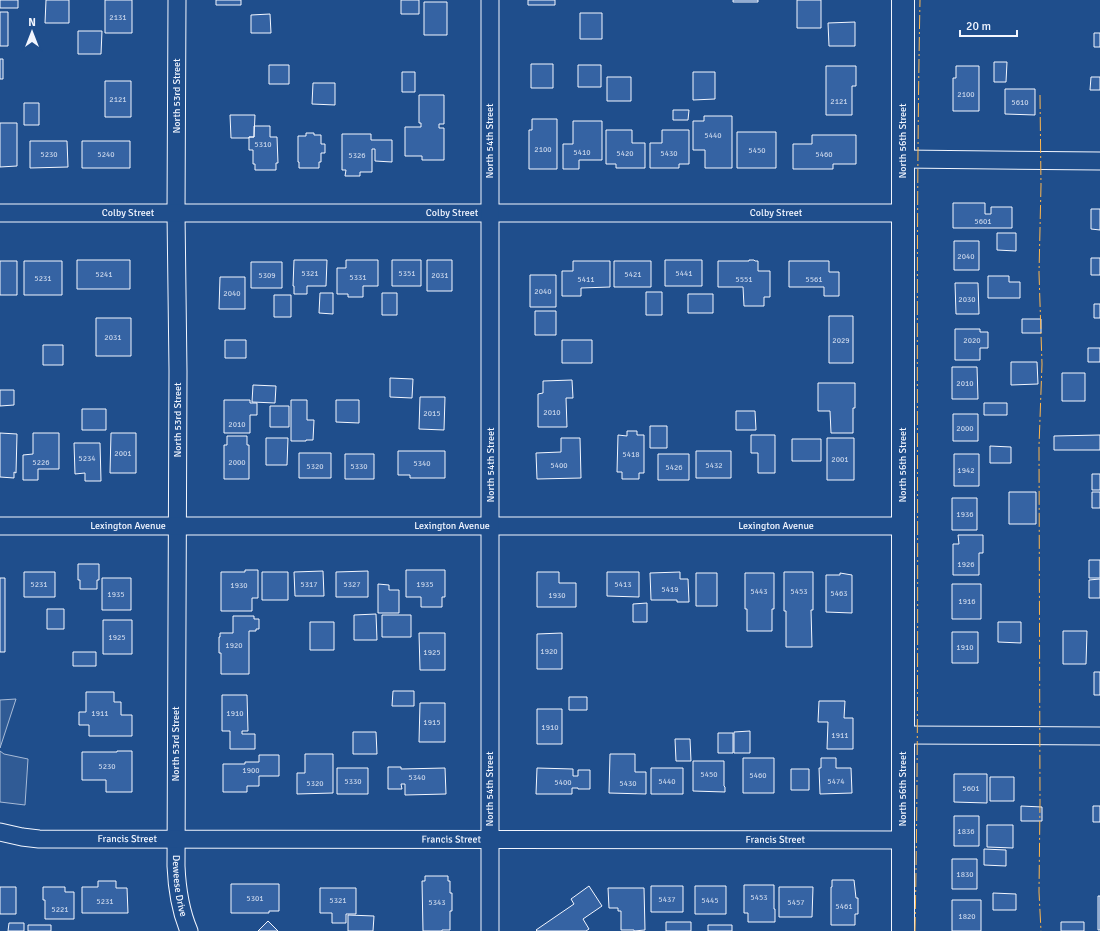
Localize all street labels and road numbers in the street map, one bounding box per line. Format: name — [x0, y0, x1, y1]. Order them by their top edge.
street label: North 53rd Street — [171, 58, 183, 133]
street label: North 54th Street — [484, 103, 496, 179]
street label: North 56th Street — [897, 103, 909, 179]
street label: Colby Street — [102, 207, 155, 219]
street label: Colby Street — [426, 207, 479, 219]
street label: Colby Street — [750, 207, 803, 219]
street label: North 53rd Street — [172, 382, 184, 457]
street label: North 54th Street — [485, 427, 497, 503]
street label: North 56th Street — [897, 427, 909, 503]
street label: Lexington Avenue — [90, 520, 166, 532]
street label: Lexington Avenue — [414, 520, 490, 532]
street label: Lexington Avenue — [738, 520, 814, 532]
street label: North 53rd Street — [170, 706, 182, 781]
street label: North 54th Street — [484, 751, 496, 827]
street label: North 56th Street — [897, 751, 909, 827]
street label: Francis Street — [98, 833, 158, 845]
street label: Francis Street — [422, 833, 482, 846]
street label: Francis Street — [746, 834, 806, 846]
street label: Deweese Drive — [170, 855, 189, 918]

